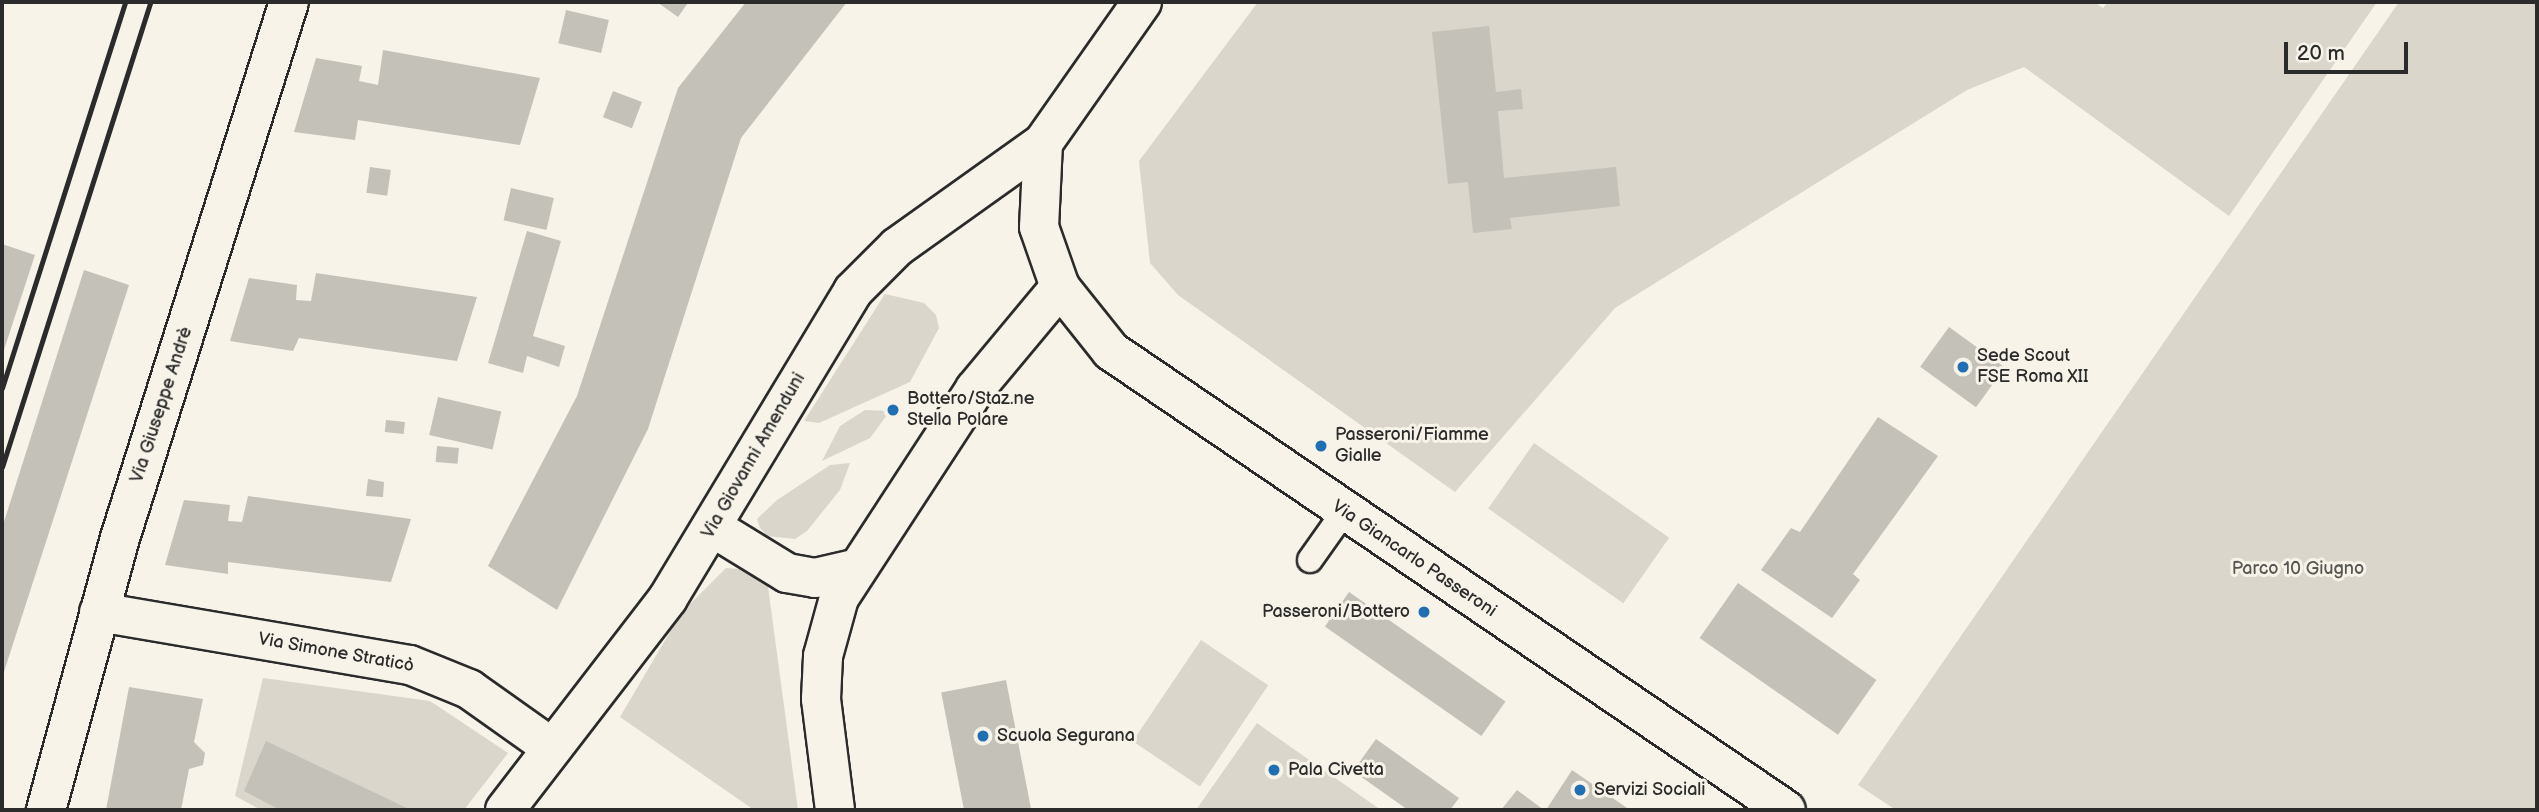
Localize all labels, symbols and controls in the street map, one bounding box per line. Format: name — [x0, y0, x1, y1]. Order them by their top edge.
scale bar — [2287, 28, 2411, 72]
text: 20 m — [2297, 41, 2345, 66]
street label: Via Giuseppe Andrè — [127, 324, 197, 486]
place label: Sede Scout FSE Roma XII — [1977, 346, 2090, 388]
marker: Sede Scout FSE Roma XII — [1955, 359, 1971, 375]
street label: Via Giovanni Amenduni — [698, 369, 810, 543]
place label: Bottero/Staz.ne Stella Polare — [907, 389, 1034, 432]
marker: Bottero/Staz.ne Stella Polare — [885, 402, 901, 418]
place label: Passeroni/Fiamme Gialle — [1335, 425, 1489, 467]
marker: Passeroni/Fiamme Gialle — [1313, 438, 1329, 454]
street label: Via Giancarlo Passeroni — [1328, 496, 1500, 622]
park label: Parco 10 Giugno — [2232, 558, 2364, 580]
place label: Passeroni/Bottero — [1262, 601, 1410, 623]
marker: Passeroni/Bottero — [1416, 604, 1432, 620]
street label: Via Simone Straticò — [256, 629, 416, 677]
place label: Scuola Segurana — [997, 725, 1135, 747]
marker: Scuola Segurana — [975, 728, 991, 744]
place label: Pala Civetta — [1288, 759, 1384, 781]
marker: Pala Civetta — [1266, 762, 1282, 778]
place label: Servizi Sociali — [1594, 779, 1706, 801]
marker: Servizi Sociali — [1572, 782, 1588, 798]

